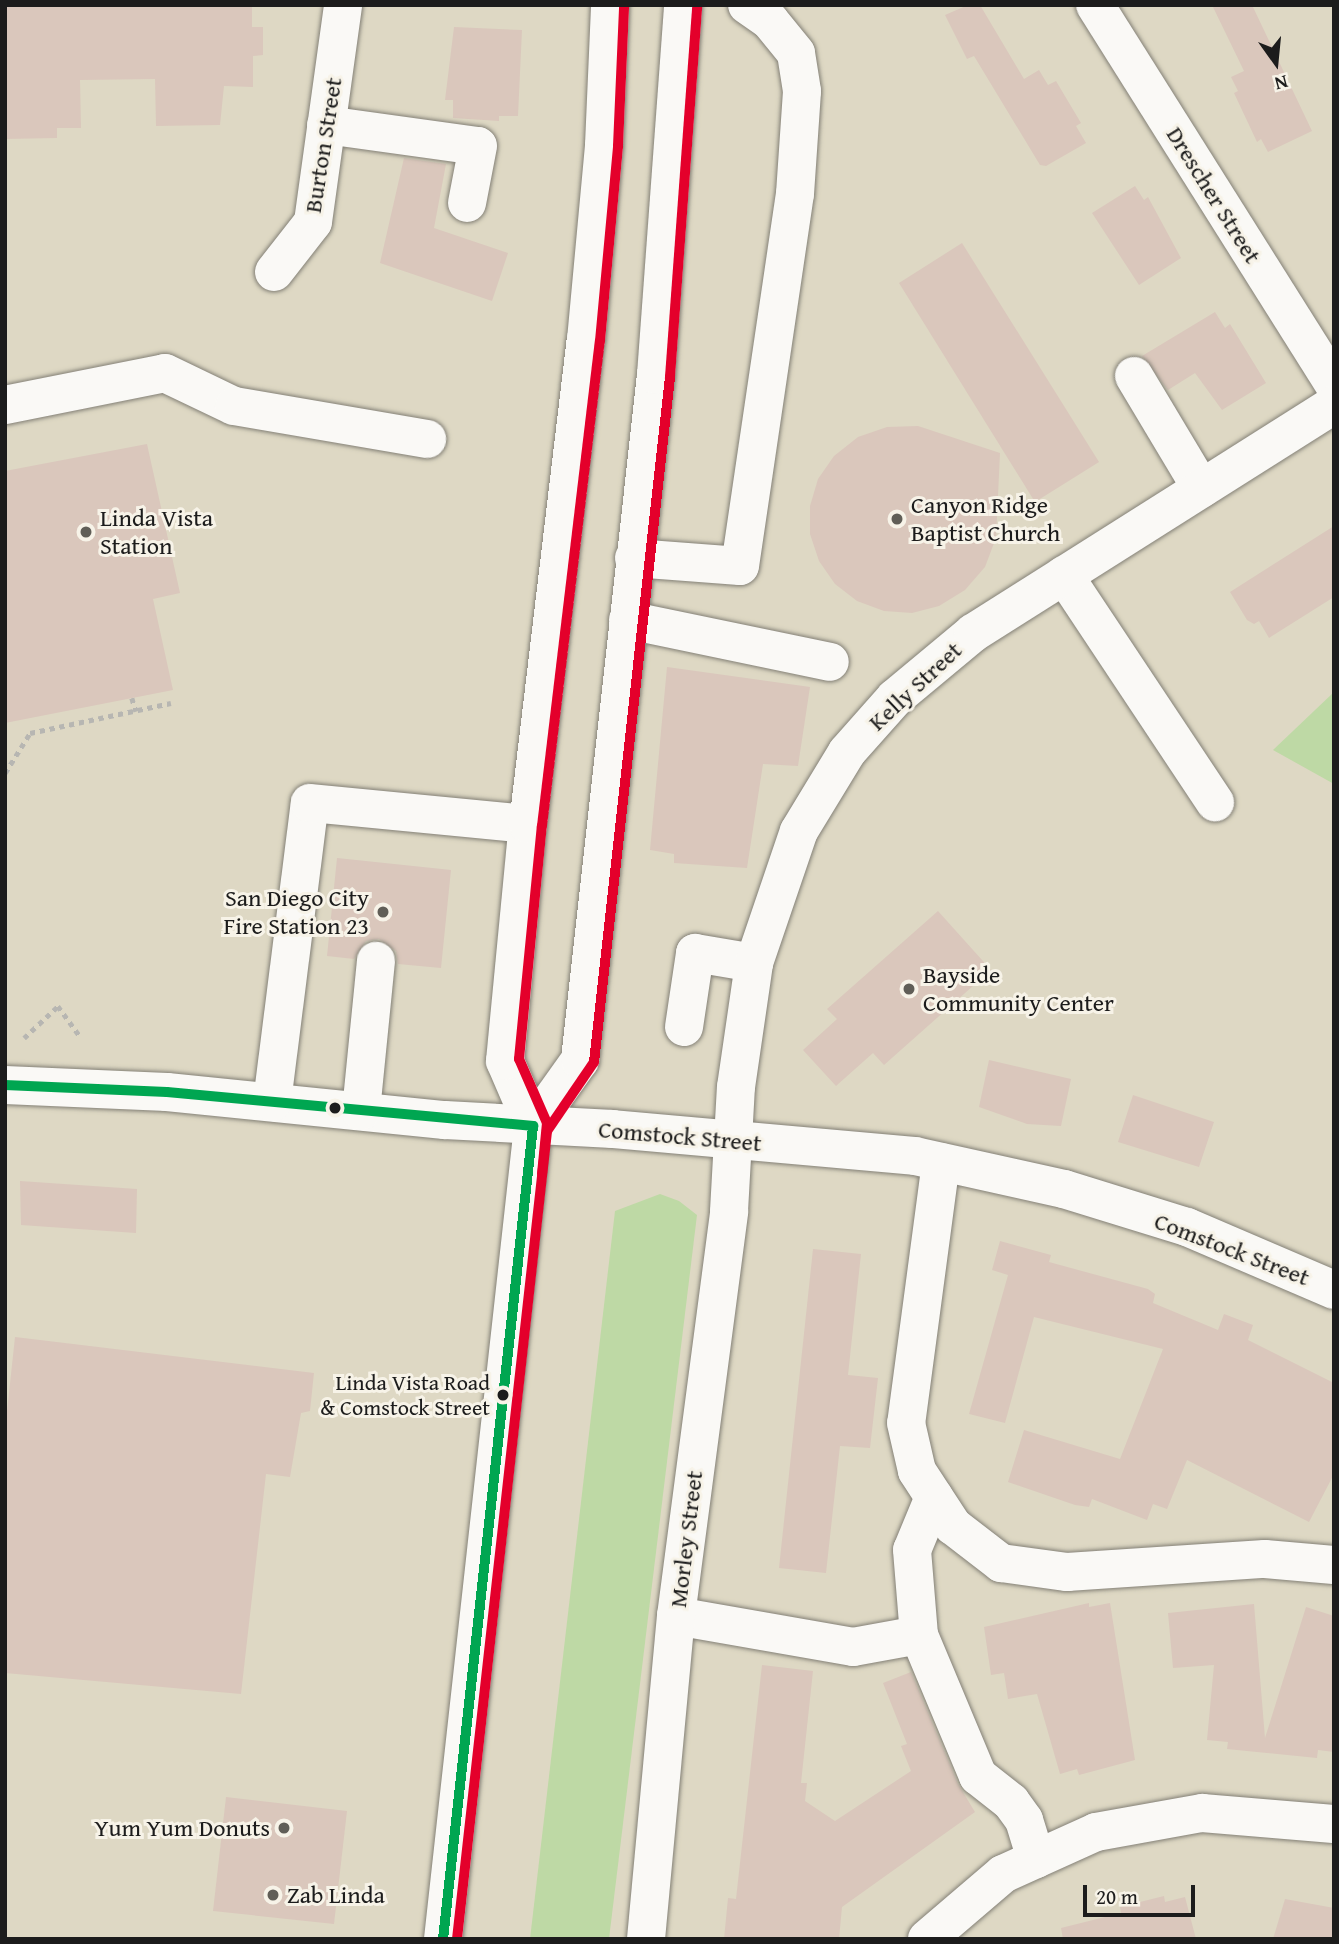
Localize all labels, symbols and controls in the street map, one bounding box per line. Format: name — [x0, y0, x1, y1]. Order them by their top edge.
north arrow — [1241, 28, 1311, 98]
text: N — [1272, 68, 1291, 98]
street label: Burton Street — [298, 75, 348, 215]
street label: Drescher Street — [1161, 121, 1267, 269]
place label: Canyon Ridge Baptist Church — [911, 491, 1060, 547]
place label: Linda Vista Station — [100, 504, 213, 560]
marker: Canyon Ridge Baptist Church — [889, 511, 905, 527]
marker: Linda Vista Station — [78, 524, 94, 540]
street label: Kelly Street — [862, 636, 968, 736]
place label: San Diego City Fire Station 23 — [224, 884, 369, 940]
marker: San Diego City Fire Station 23 — [375, 904, 391, 920]
place label: Bayside Community Center — [923, 961, 1114, 1017]
marker: Bayside Community Center — [901, 981, 917, 997]
unlabelled marker — [328, 1101, 342, 1115]
street label: Comstock Street — [597, 1115, 763, 1157]
street label: Comstock Street — [1150, 1206, 1314, 1292]
place label: Linda Vista Road & Comstock Street — [320, 1369, 490, 1420]
marker: Linda Vista Road & Comstock Street — [496, 1388, 510, 1402]
street label: Morley Street — [663, 1469, 709, 1609]
place label: Yum Yum Donuts — [94, 1814, 270, 1842]
marker: Yum Yum Donuts — [276, 1820, 292, 1836]
scale bar — [1087, 1870, 1199, 1914]
place label: Zab Linda — [287, 1881, 385, 1909]
text: 20 m — [1096, 1881, 1138, 1912]
marker: Zab Linda — [265, 1887, 281, 1903]

